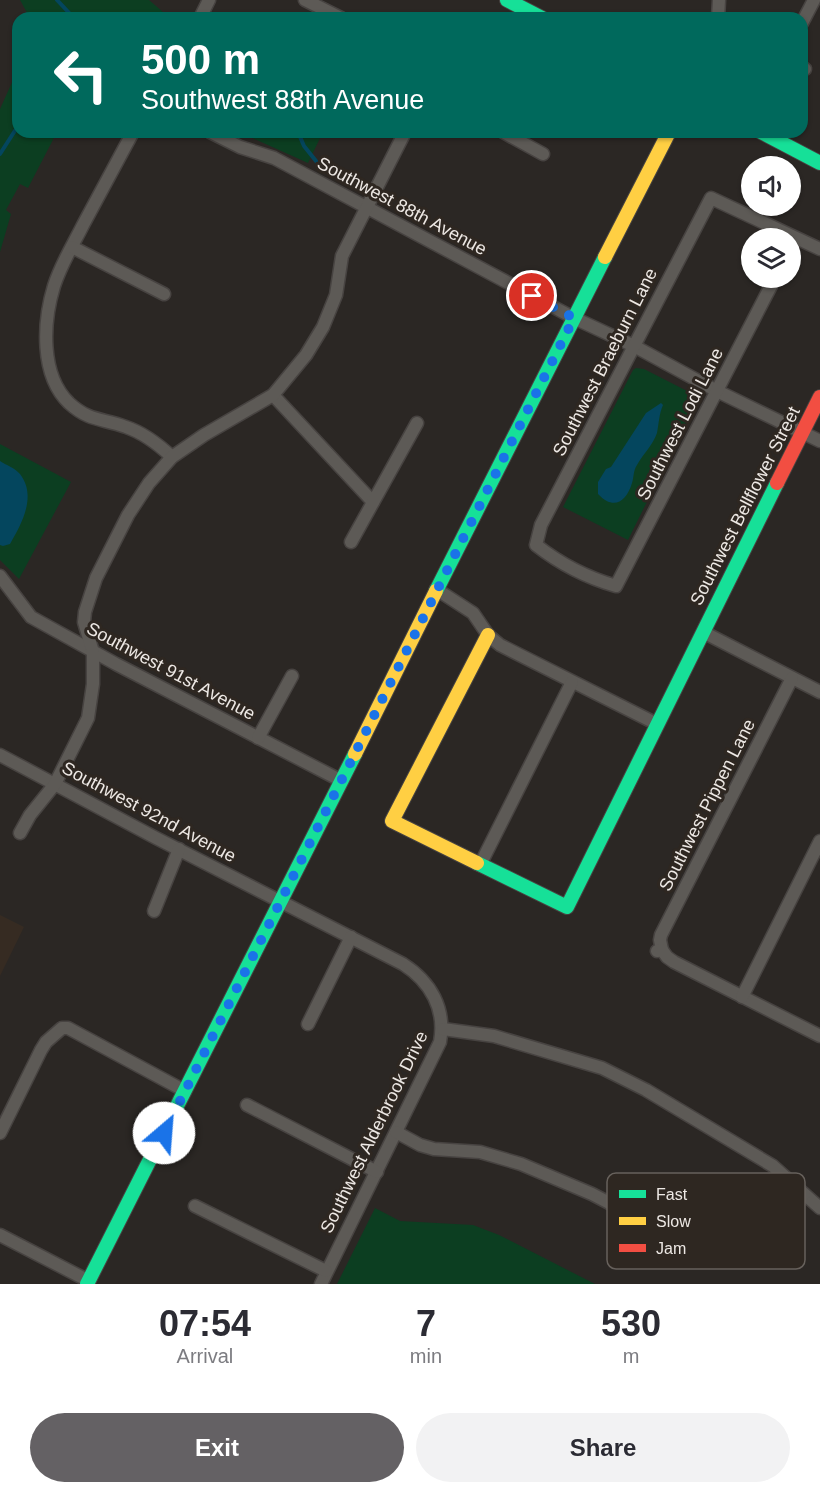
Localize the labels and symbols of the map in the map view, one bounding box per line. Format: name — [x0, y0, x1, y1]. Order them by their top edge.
street label: Southwest 88th Avenue — [314, 153, 490, 259]
street label: Southwest Braeburn Lane — [549, 265, 661, 459]
pin — [506, 270, 557, 321]
street label: Southwest Lodi Lane — [633, 345, 727, 503]
street label: Southwest Bellflower Street — [686, 403, 804, 609]
street label: Southwest 91st Avenue — [83, 618, 259, 724]
street label: Southwest Pippen Lane — [655, 716, 759, 894]
street label: Southwest 92nd Avenue — [59, 758, 239, 866]
street label: Southwest Alderbrook Drive — [316, 1028, 432, 1236]
position arrow — [132, 1101, 196, 1165]
legend — [607, 1173, 805, 1269]
text: Fast — [656, 1186, 688, 1203]
text: Slow — [656, 1213, 691, 1230]
text: Jam — [656, 1240, 686, 1257]

